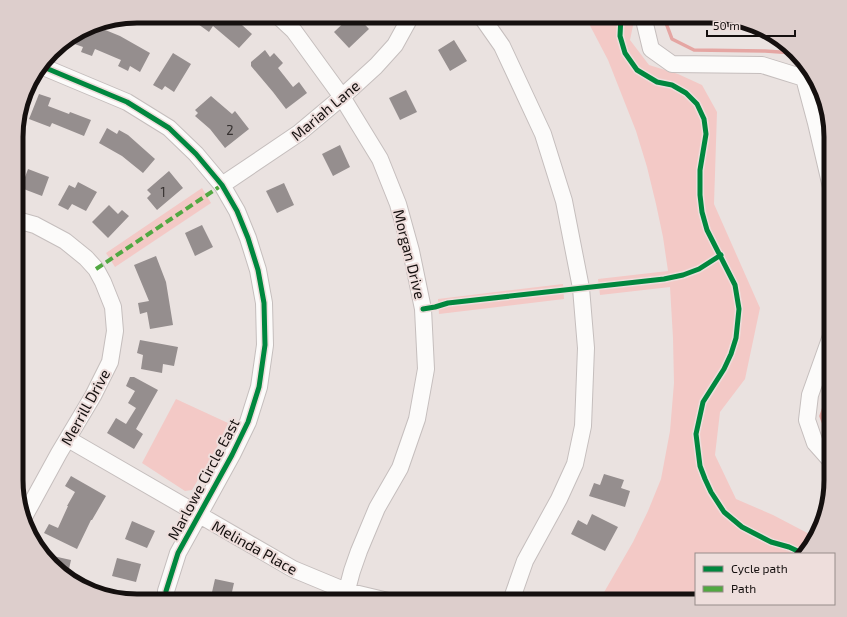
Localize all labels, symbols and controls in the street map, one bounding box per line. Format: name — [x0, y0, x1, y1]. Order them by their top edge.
scale bar — [707, 12, 795, 38]
text: 50 m — [713, 18, 740, 32]
street label: Mariah Lane — [287, 76, 363, 144]
house number: 2 — [226, 122, 234, 138]
house number: 1 — [160, 184, 166, 200]
street label: Morgan Drive — [390, 207, 430, 301]
street label: Merrill Drive — [57, 366, 113, 448]
street label: Marlowe Circle East — [163, 415, 243, 543]
street label: Melinda Place — [209, 516, 301, 578]
legend — [695, 553, 835, 605]
text: Cycle path — [731, 561, 788, 575]
text: Path — [731, 581, 756, 595]

